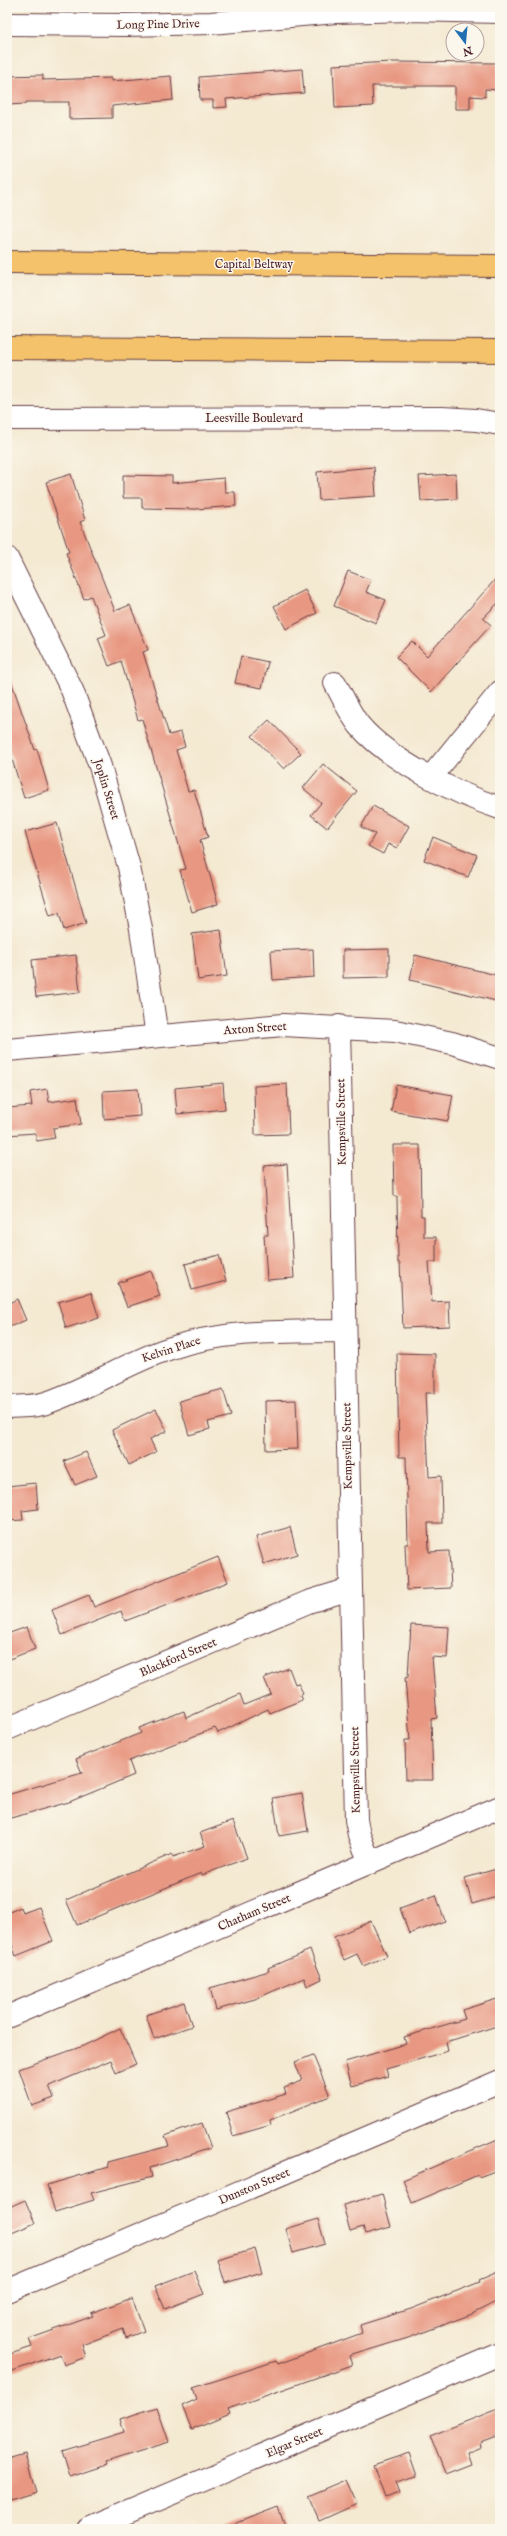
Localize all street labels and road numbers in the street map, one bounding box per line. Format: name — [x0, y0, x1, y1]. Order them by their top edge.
street label: Long Pine Drive — [116, 16, 200, 33]
street label: Capital Beltway — [215, 257, 293, 273]
street label: Leesville Boulevard — [205, 411, 303, 426]
street label: Joplin Street — [89, 755, 123, 822]
street label: Axton Street — [222, 1019, 287, 1038]
street label: Kempsville Street — [333, 1078, 351, 1166]
street label: Kelvin Place — [140, 1333, 203, 1366]
street label: Kempsville Street — [339, 1402, 357, 1490]
street label: Blackford Street — [138, 1635, 219, 1680]
street label: Kempsville Street — [347, 1726, 365, 1814]
street label: Chatham Street — [216, 1890, 293, 1935]
street label: Dunston Street — [216, 2165, 292, 2208]
street label: Elgar Street — [264, 2424, 325, 2461]

